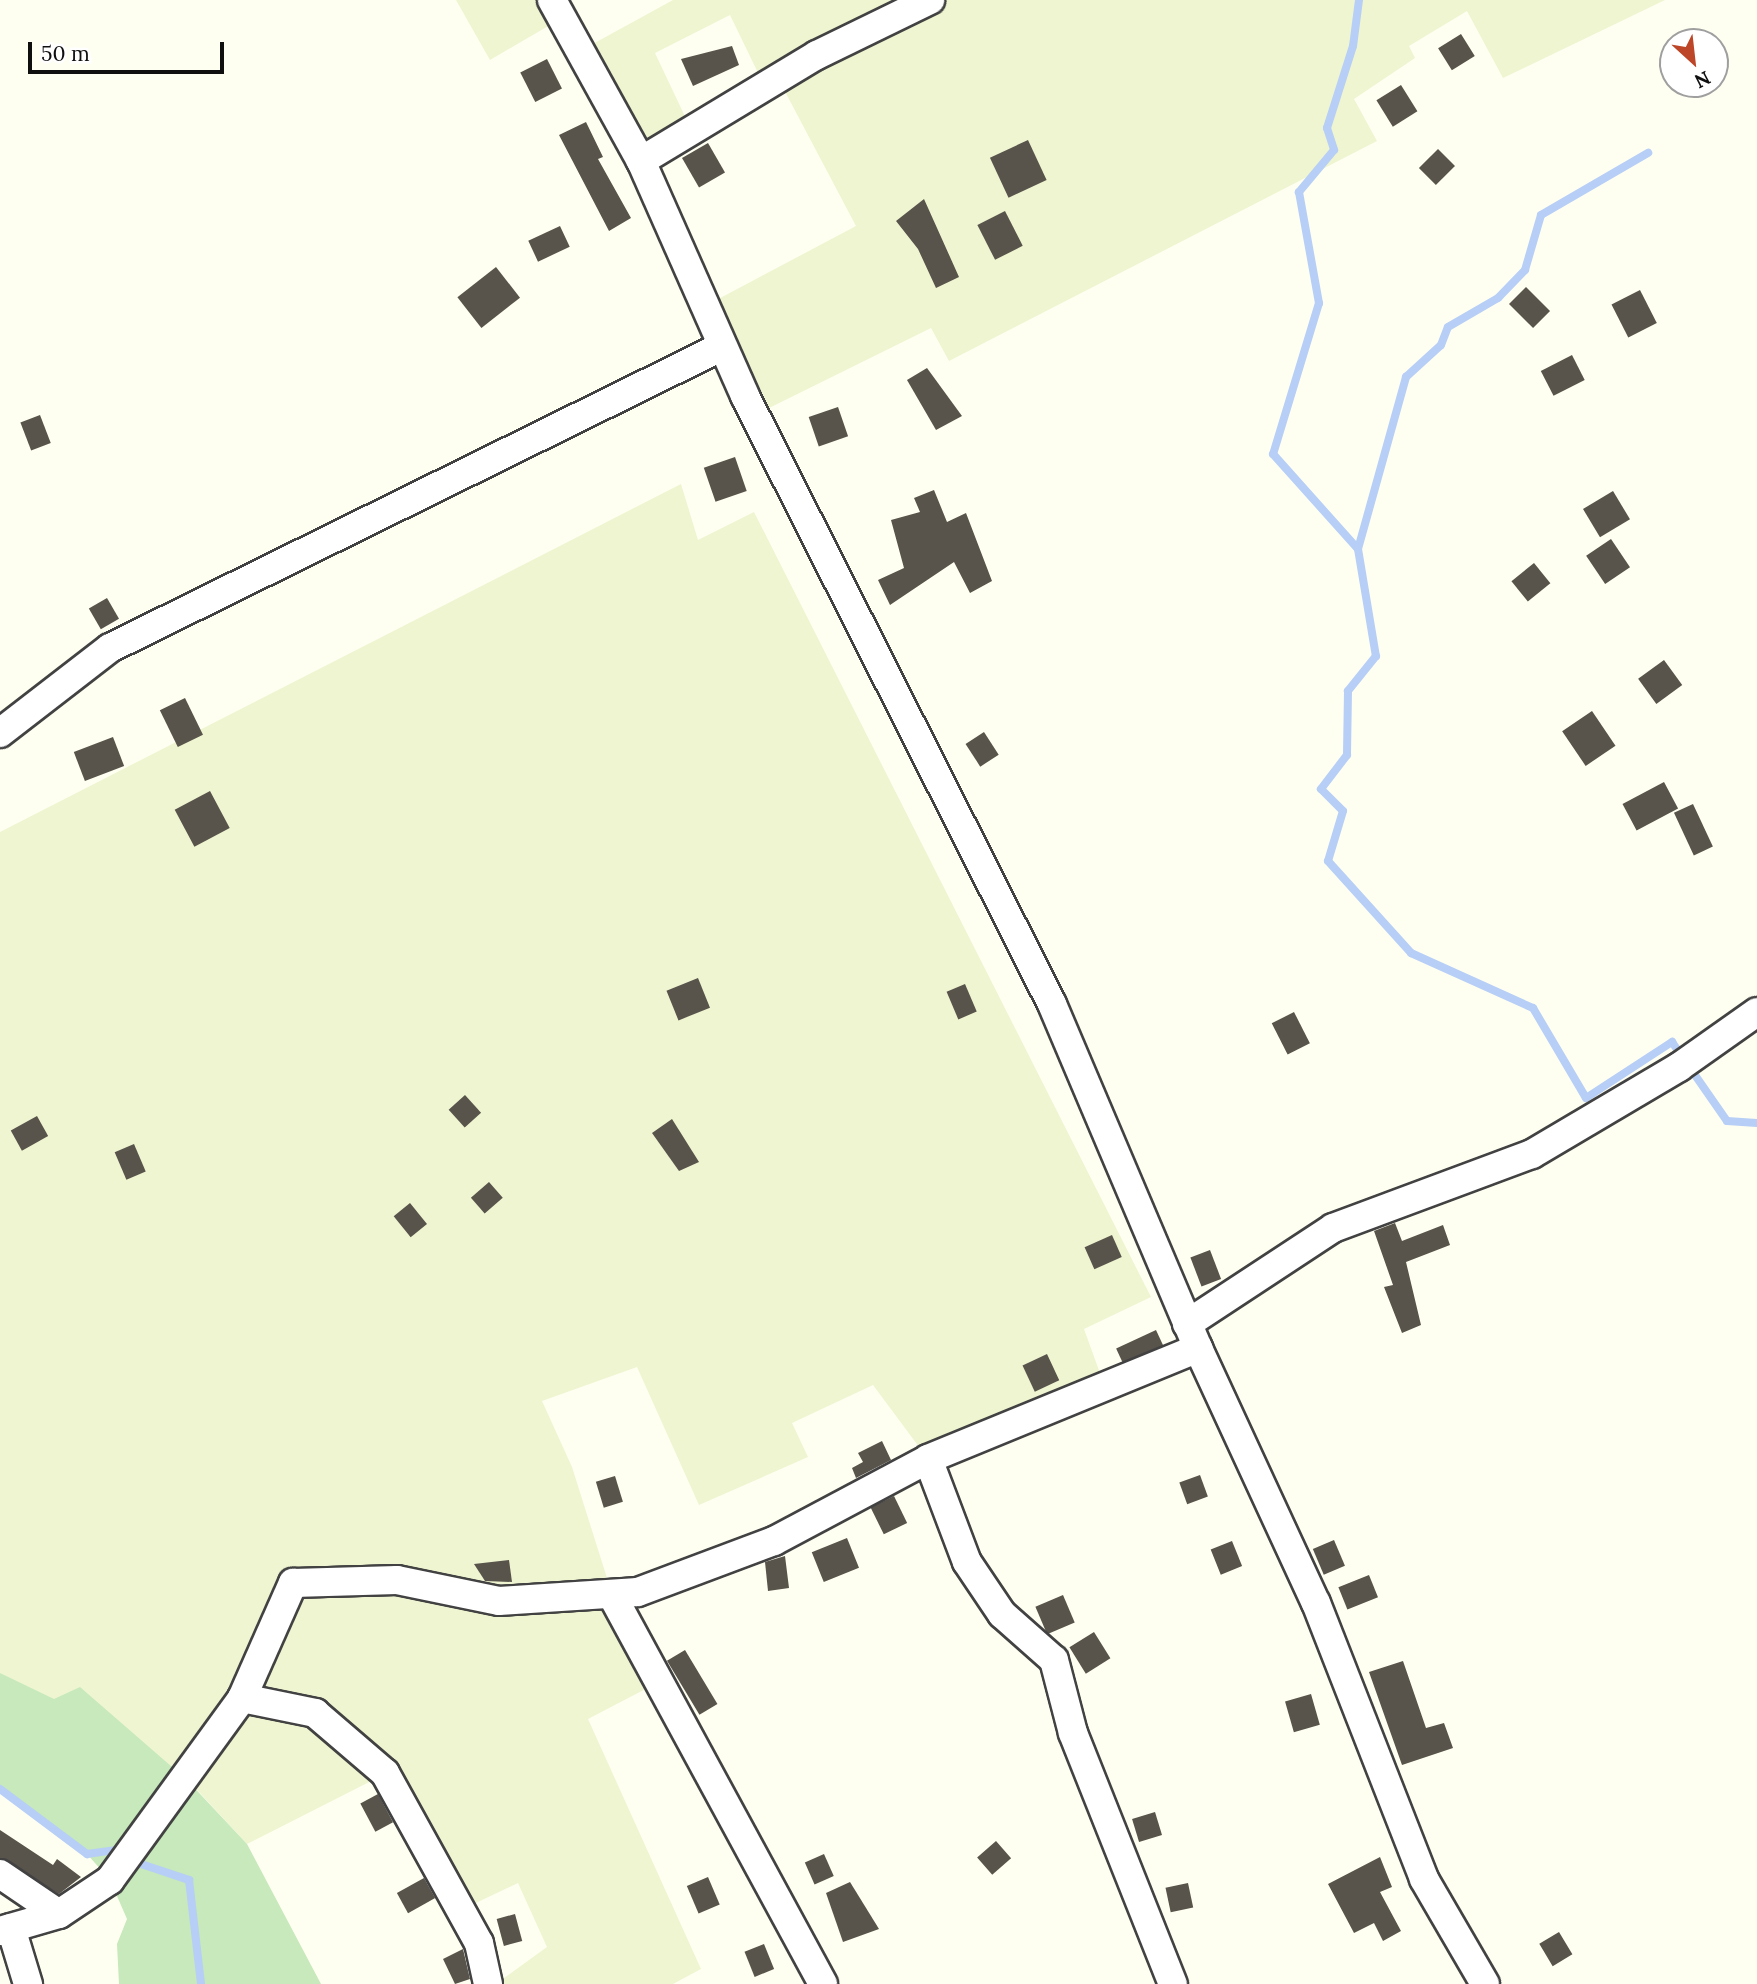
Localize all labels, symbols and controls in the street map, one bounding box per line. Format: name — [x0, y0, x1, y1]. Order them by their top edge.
scale bar — [32, 28, 228, 72]
north arrow — [1659, 28, 1729, 98]
text: 50 m — [41, 40, 90, 67]
text: N — [1691, 66, 1715, 94]

